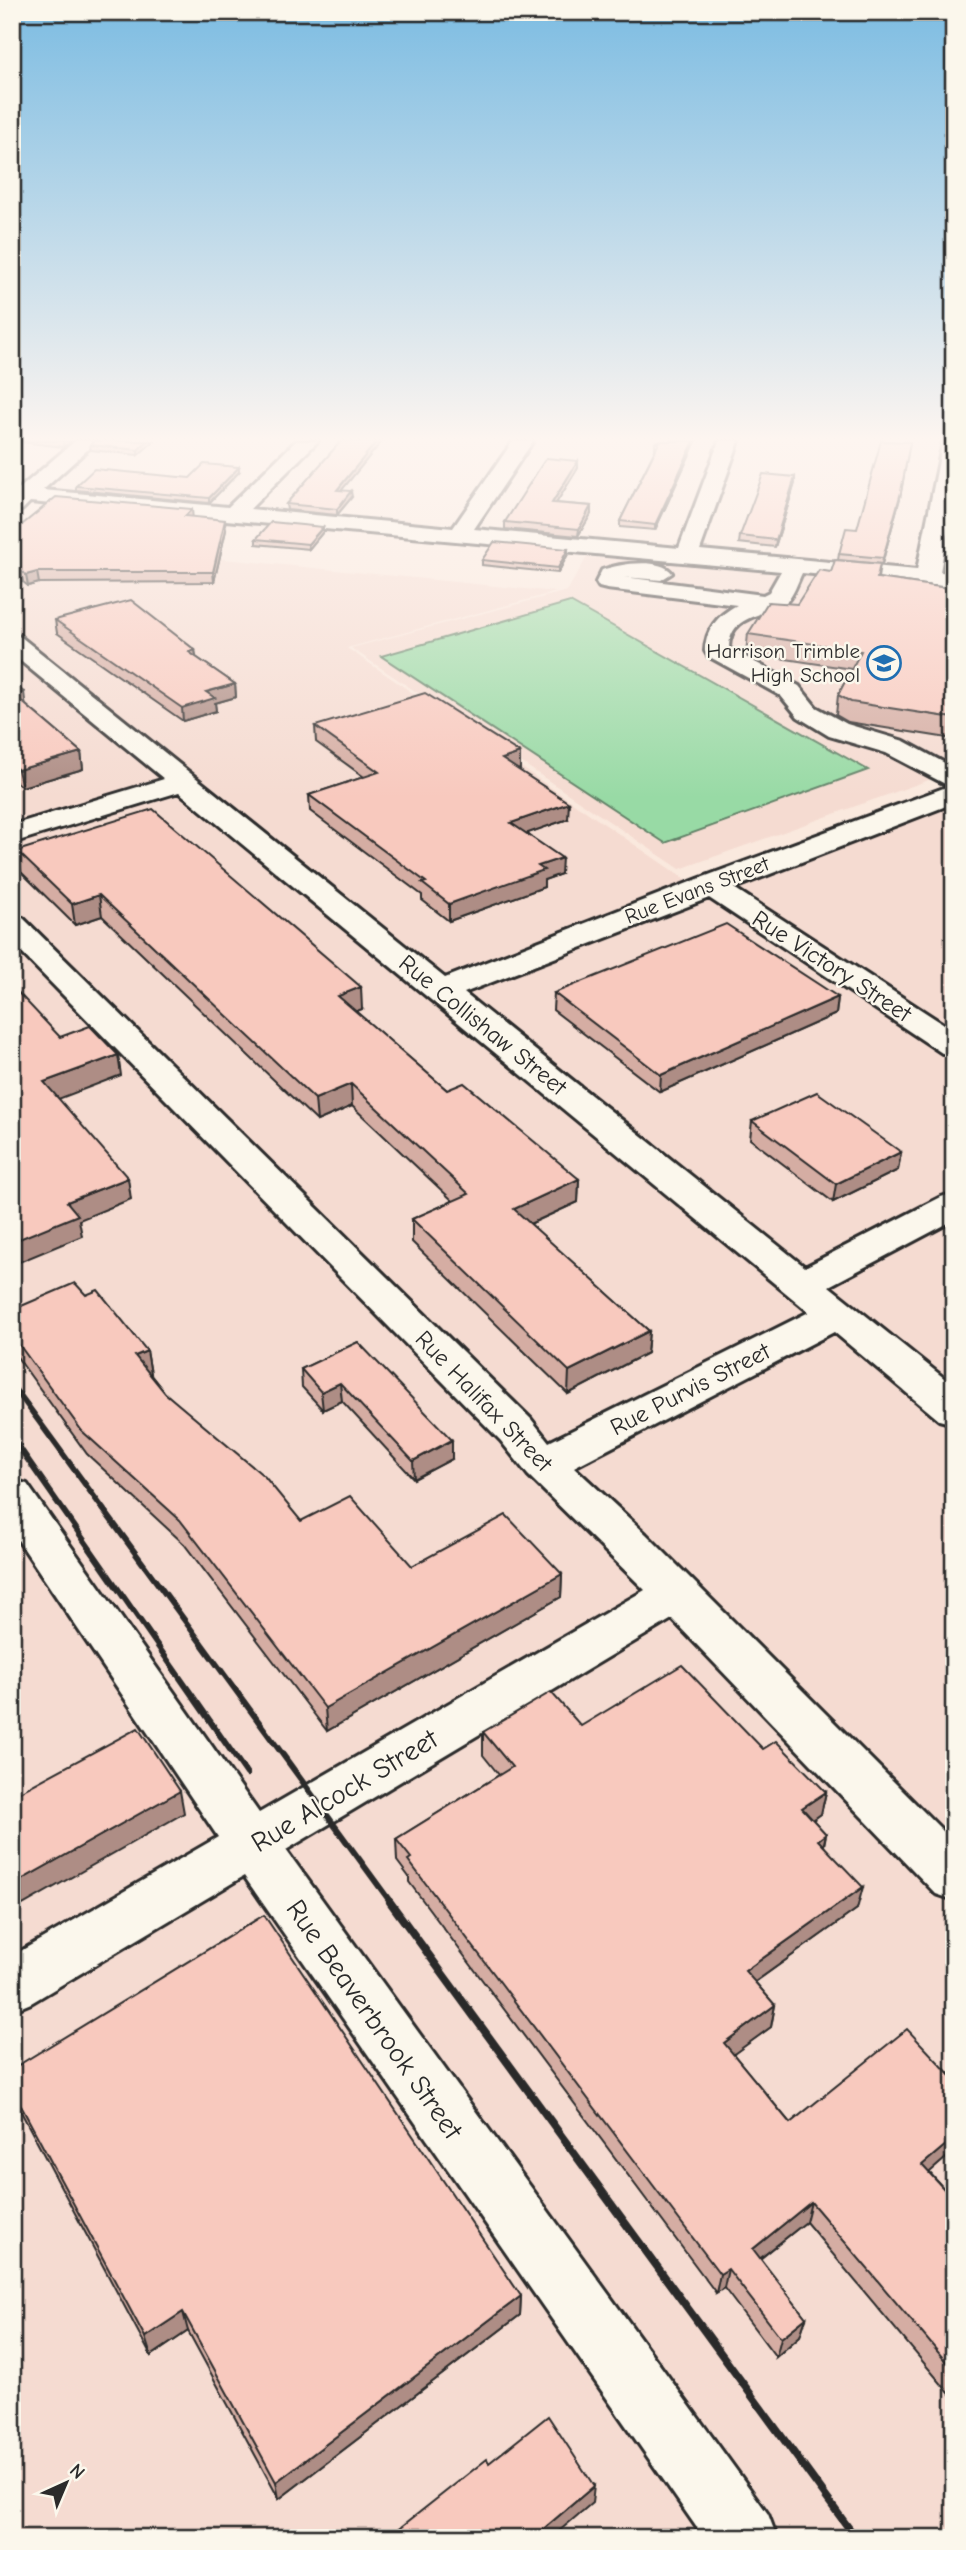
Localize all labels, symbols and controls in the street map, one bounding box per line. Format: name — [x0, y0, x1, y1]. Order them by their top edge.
place label: Harrison Trimble High School — [706, 639, 860, 687]
school or university icon: Harrison Trimble High School — [865, 644, 903, 682]
street label: Rue Evans Street — [621, 851, 773, 929]
street label: Rue Victory Street — [747, 904, 918, 1028]
street label: Rue Collishaw Street — [393, 949, 573, 1102]
street label: Rue Halifax Street — [410, 1325, 559, 1478]
street label: Rue Purvis Street — [605, 1336, 776, 1441]
street label: Rue Alcock Street — [246, 1722, 444, 1859]
street label: Rue Beaverbrook Street — [279, 1894, 470, 2146]
north arrow — [32, 2448, 102, 2518]
text: N — [65, 2459, 89, 2484]

